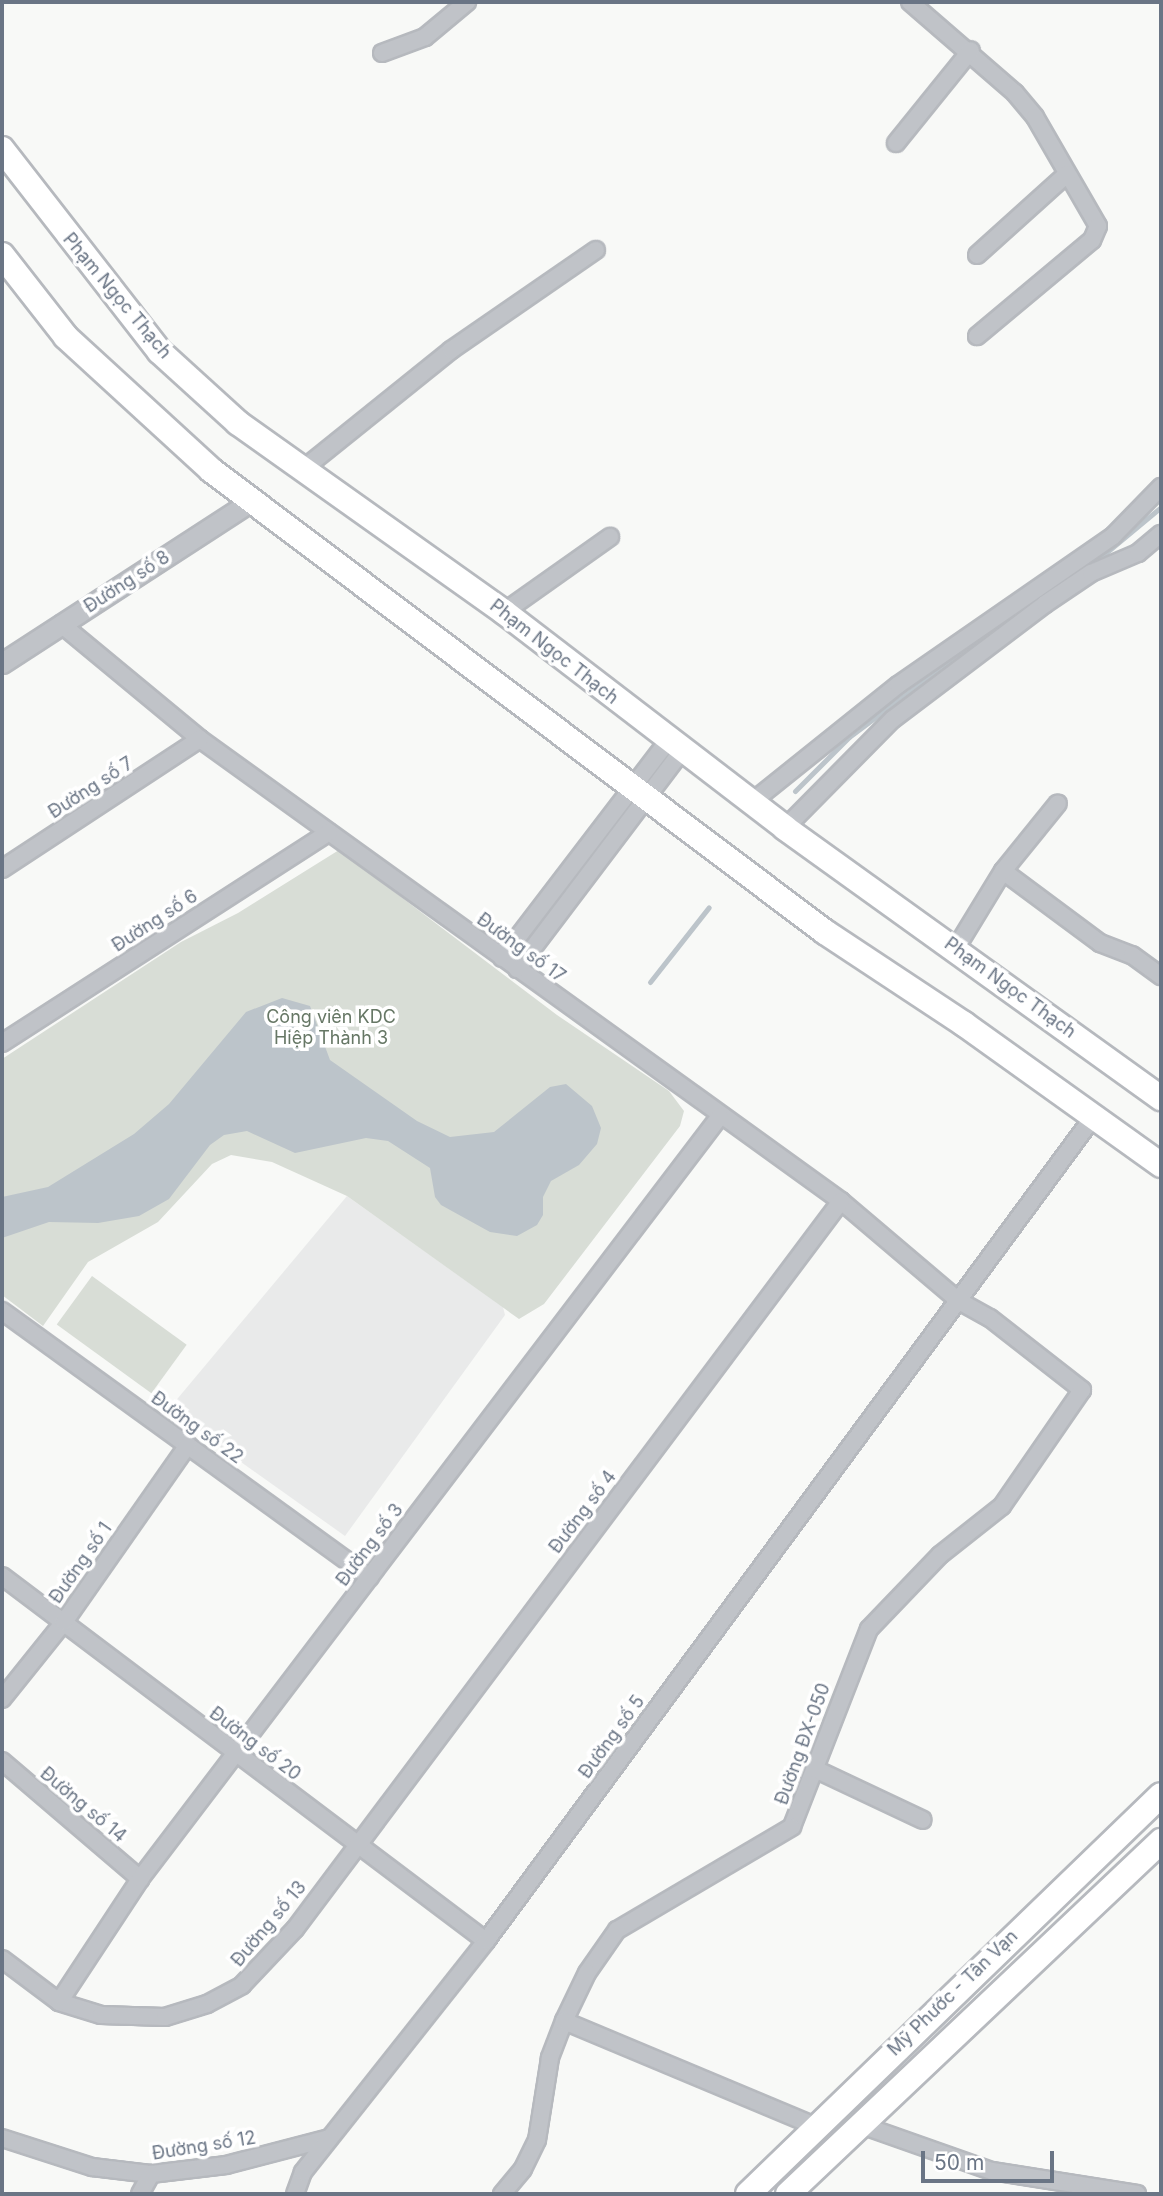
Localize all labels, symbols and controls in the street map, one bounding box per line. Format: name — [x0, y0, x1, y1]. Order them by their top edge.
street label: Phạm Ngọc Thạch — [58, 229, 176, 363]
street label: Đường số 8 — [80, 546, 174, 618]
street label: Phạm Ngọc Thạch — [485, 595, 623, 709]
street label: Đường số 7 — [45, 753, 137, 823]
street label: Đường số 6 — [108, 885, 202, 957]
street label: Đường số 17 — [473, 909, 569, 987]
street label: Phạm Ngọc Thạch — [940, 933, 1080, 1043]
park label: Công viên KDC Hiệp Thành 3 — [266, 1007, 396, 1050]
street label: Đường số 22 — [147, 1387, 247, 1469]
street label: Đường số 4 — [545, 1466, 621, 1558]
street label: Đường số 3 — [332, 1500, 408, 1590]
street label: Đường số 1 — [45, 1518, 117, 1608]
street label: Đường ĐX-050 — [771, 1680, 835, 1808]
street label: Đường số 5 — [575, 1691, 649, 1783]
street label: Đường số 20 — [205, 1703, 305, 1785]
street label: Đường số 14 — [36, 1763, 130, 1847]
street label: Đường số 13 — [227, 1877, 311, 1971]
street label: Mỹ Phước - Tân Vạn — [884, 1925, 1022, 2061]
street label: Đường số 12 — [151, 2127, 257, 2165]
scale bar — [925, 2136, 1058, 2180]
text: 50 m — [934, 2150, 984, 2175]

